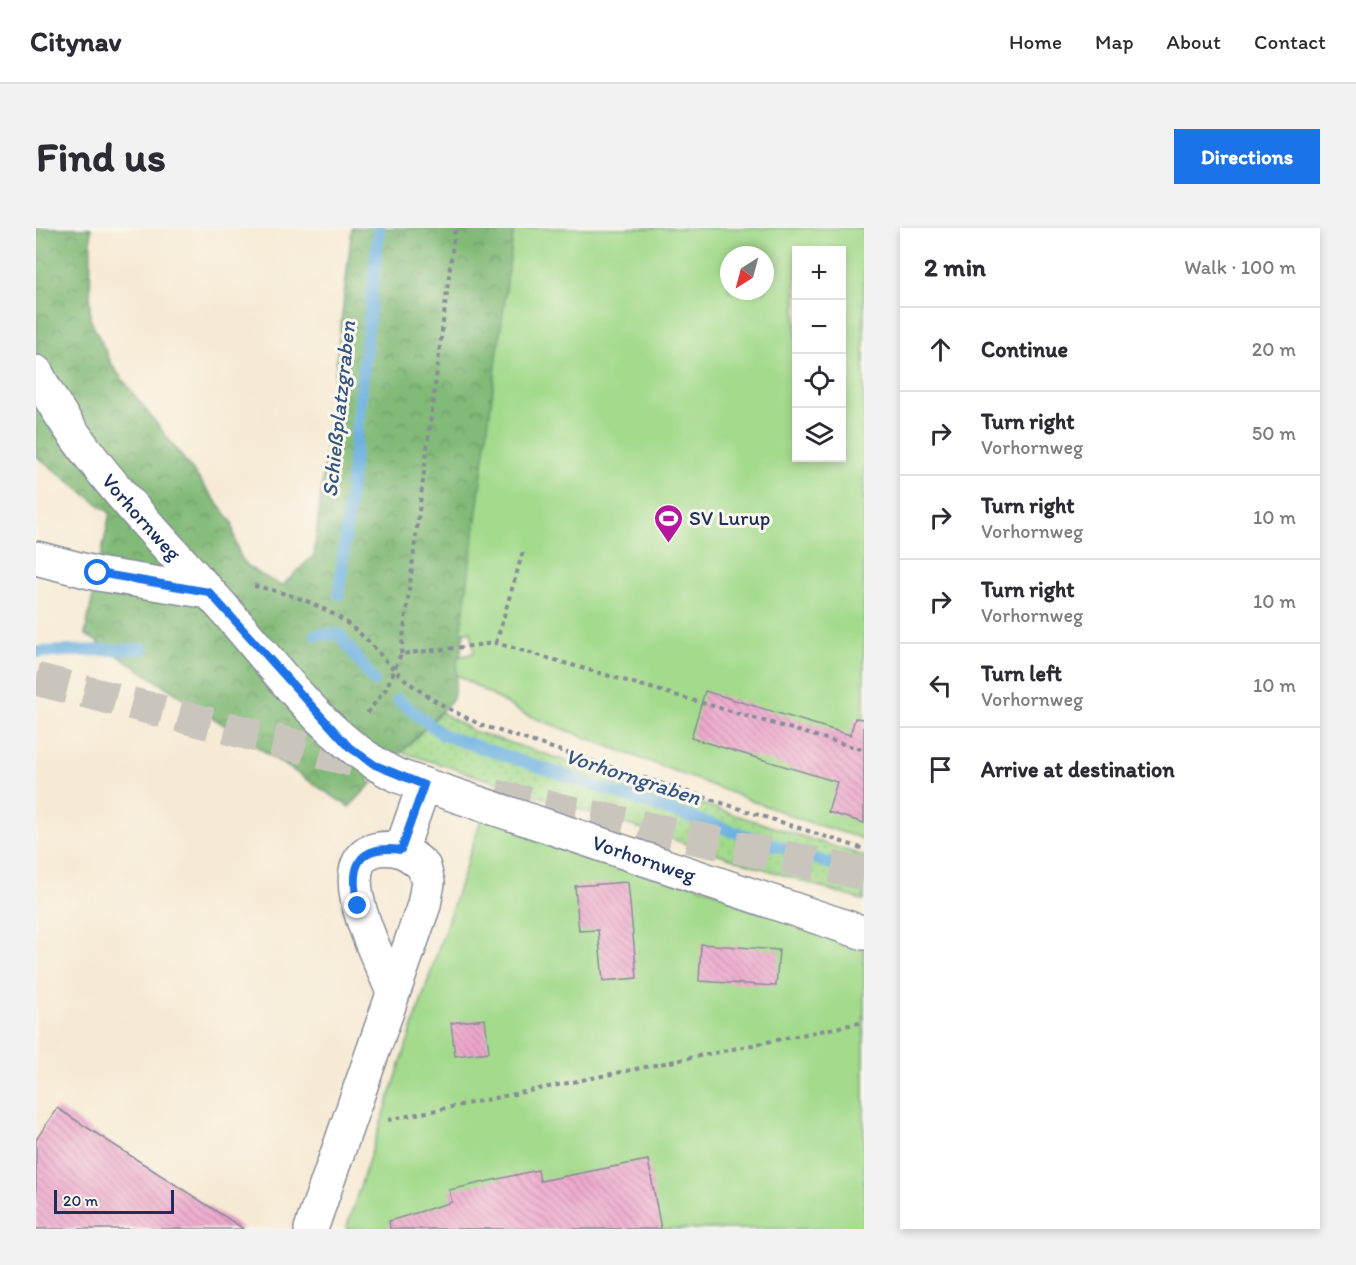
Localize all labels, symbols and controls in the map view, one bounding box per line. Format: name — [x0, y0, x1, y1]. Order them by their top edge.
text: Citynav — [30, 24, 121, 58]
text: Home — [1009, 29, 1062, 54]
text: Map — [1095, 29, 1134, 54]
text: About — [1167, 29, 1221, 54]
text: Contact — [1254, 29, 1326, 54]
button: Directions — [1174, 129, 1320, 184]
text: Find us — [36, 131, 166, 182]
north arrow — [720, 246, 774, 300]
map controls — [792, 246, 846, 462]
button: + — [792, 246, 846, 300]
text: 2 min — [924, 251, 986, 283]
text: Walk · 100 m — [1184, 255, 1296, 279]
button: − — [792, 300, 846, 354]
water label: Schießplatzgraben — [316, 319, 361, 498]
icon: ahead — [924, 333, 957, 366]
text: Continue — [981, 336, 1068, 363]
text: 20 m — [1252, 337, 1296, 361]
button: locate — [792, 354, 846, 408]
button: layers — [792, 408, 846, 462]
text: Turn right — [981, 408, 1075, 435]
icon: right — [924, 417, 957, 450]
text: 50 m — [1252, 421, 1296, 445]
text: Vorhornweg — [981, 435, 1083, 459]
street label: Vorhornweg — [97, 468, 187, 566]
text: Turn right — [981, 492, 1075, 519]
icon: right — [924, 501, 957, 534]
sports icon: SV Lurup — [652, 502, 684, 544]
place label: SV Lurup — [689, 505, 770, 530]
text: 10 m — [1253, 505, 1296, 529]
text: Vorhornweg — [981, 519, 1083, 543]
route start — [84, 559, 110, 585]
text: Turn right — [981, 576, 1075, 603]
icon: right — [924, 585, 957, 618]
text: 10 m — [1253, 589, 1296, 613]
text: Vorhornweg — [981, 603, 1083, 627]
text: Turn left — [981, 660, 1062, 687]
icon: left — [924, 669, 957, 702]
text: 10 m — [1253, 673, 1296, 697]
text: Vorhornweg — [981, 687, 1083, 711]
water label: Vorhorngraben — [562, 742, 704, 811]
icon: arrive — [924, 753, 957, 786]
text: Arrive at destination — [981, 756, 1175, 783]
street label: Vorhornweg — [589, 829, 699, 887]
route end — [344, 892, 370, 918]
scale bar — [54, 1187, 174, 1214]
text: 20 m — [63, 1191, 98, 1210]

